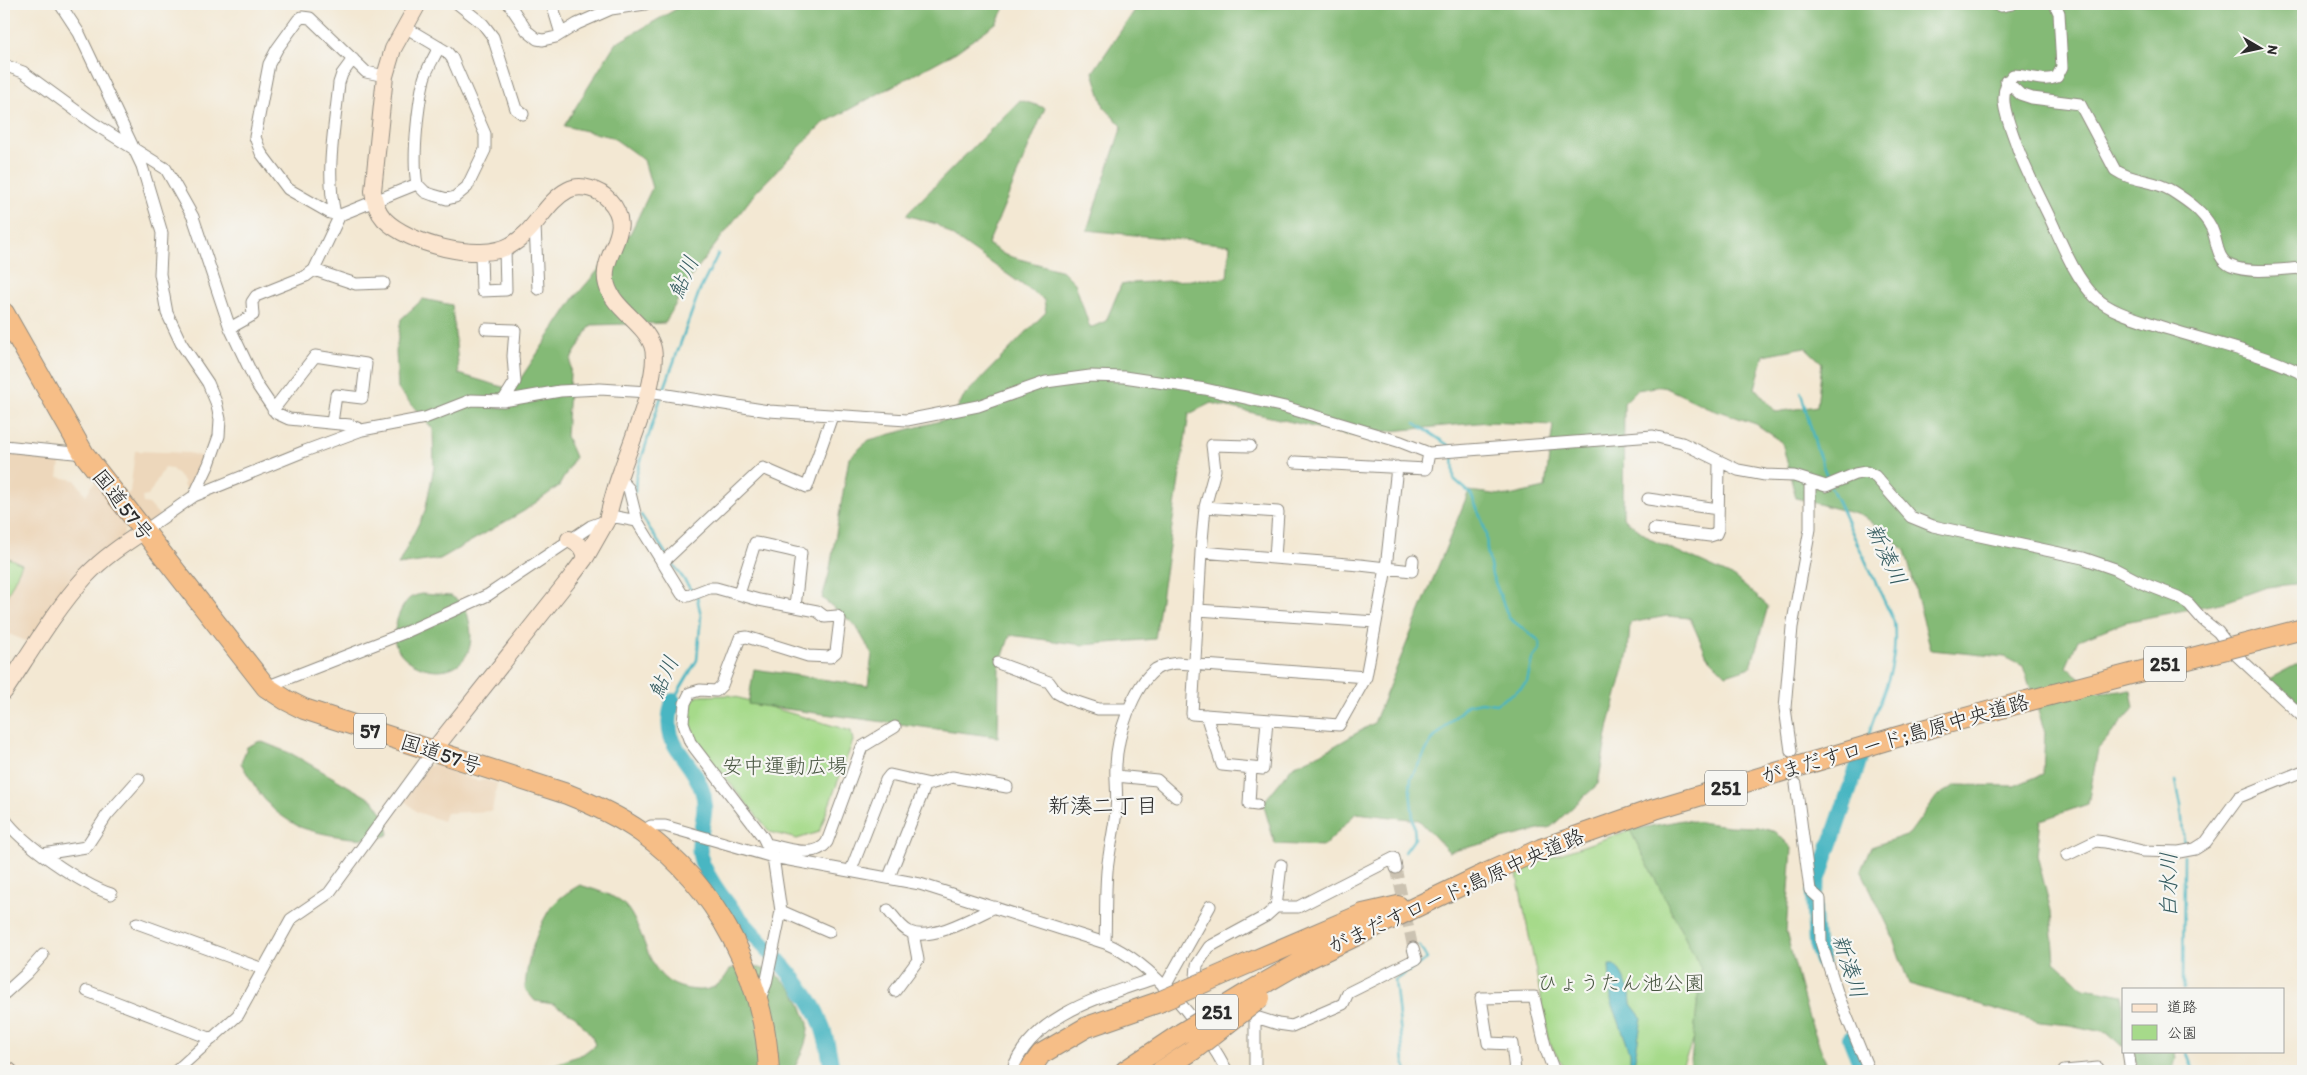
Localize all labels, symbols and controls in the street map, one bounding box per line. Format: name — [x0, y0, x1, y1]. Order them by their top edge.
north arrow — [2234, 22, 2284, 72]
text: N — [2263, 44, 2281, 56]
water label: 鮎川 — [662, 252, 705, 303]
street label: 国道57号 — [88, 464, 159, 546]
water label: 新湊川 — [1860, 519, 1913, 590]
road number: 251 — [2144, 646, 2186, 682]
water label: 鮎川 — [642, 652, 685, 703]
street label: がまだすロード;島原中央道路 — [1758, 688, 2032, 789]
road number: 57 — [354, 714, 386, 748]
street label: 国道57号 — [397, 729, 485, 778]
park label: 安中運動広場 — [722, 753, 848, 778]
road number: 251 — [1705, 770, 1747, 806]
district label: 新湊二丁目 — [1048, 792, 1158, 819]
street label: がまだすロード;島原中央道路 — [1324, 823, 1588, 959]
water label: 白水川 — [2155, 852, 2182, 918]
water label: 新湊川 — [1826, 931, 1873, 1002]
park label: ひょうたん池公園 — [1537, 970, 1705, 995]
legend — [2122, 988, 2284, 1052]
road number: 251 — [1196, 994, 1238, 1030]
text: 道路 — [2167, 998, 2197, 1016]
text: 公園 — [2167, 1024, 2197, 1042]

